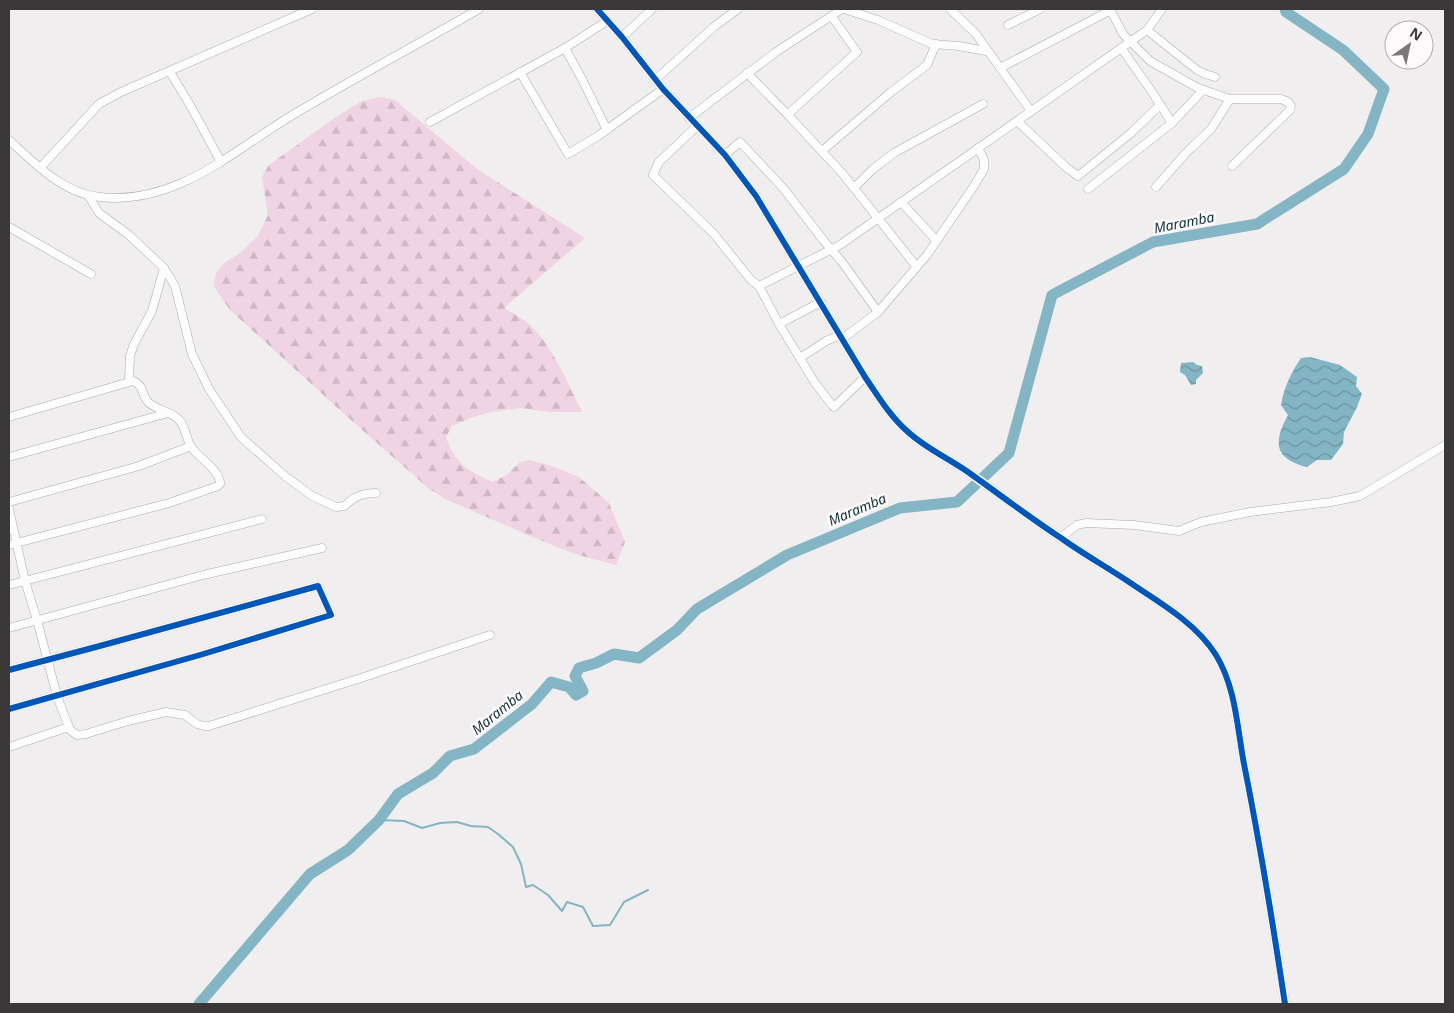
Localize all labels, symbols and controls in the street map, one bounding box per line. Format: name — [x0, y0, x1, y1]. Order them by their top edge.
north arrow — [1384, 20, 1434, 70]
text: N — [1406, 23, 1426, 45]
water label: Maramba — [1152, 207, 1216, 237]
water label: Maramba — [825, 488, 889, 530]
water label: Maramba — [467, 685, 527, 739]

